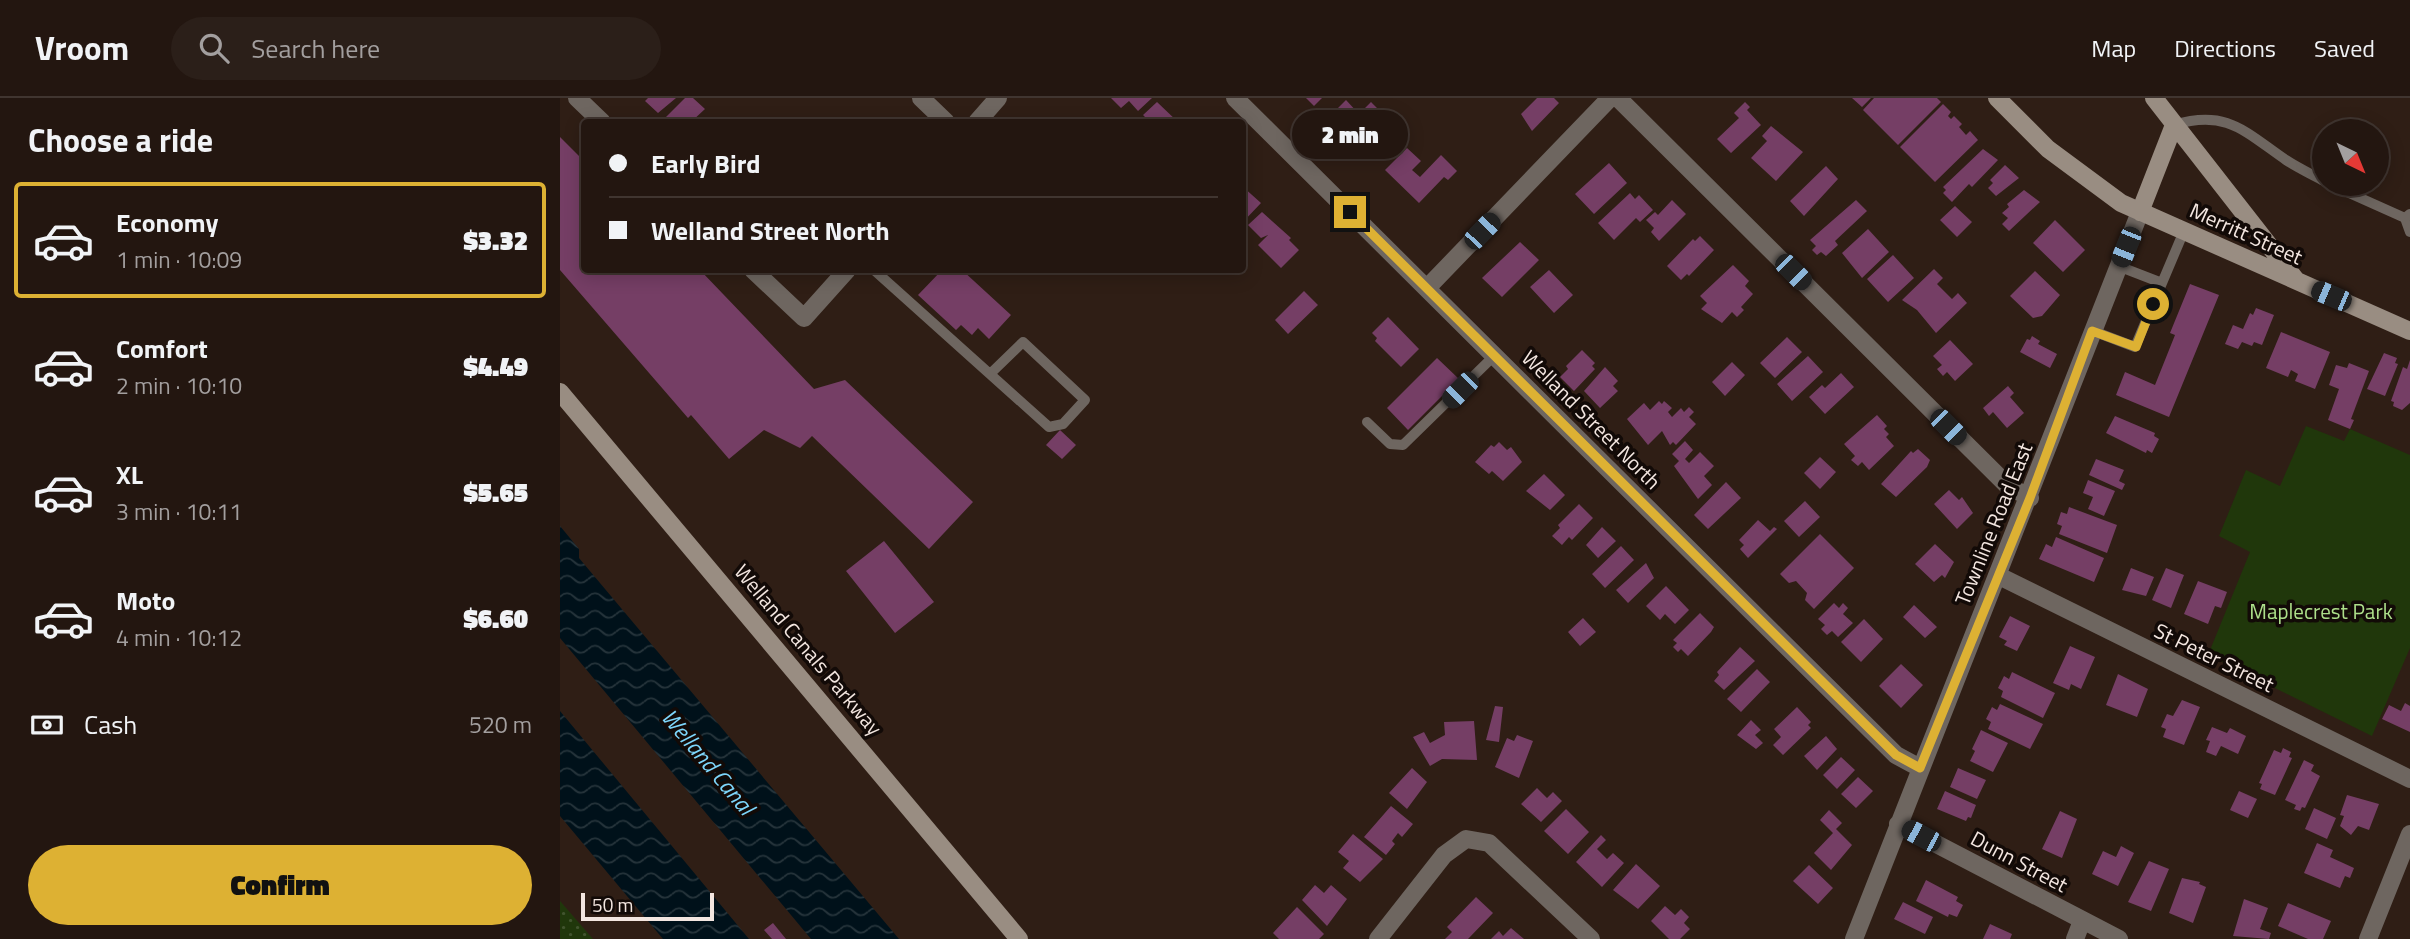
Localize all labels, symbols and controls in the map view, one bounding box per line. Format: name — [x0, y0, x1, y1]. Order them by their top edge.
search box — [171, 17, 661, 80]
text: Vroom — [35, 23, 129, 73]
icon: search — [195, 29, 233, 67]
text: Search here — [251, 29, 380, 68]
text: Map — [2091, 30, 2136, 66]
text: Directions — [2174, 30, 2276, 66]
text: Saved — [2314, 30, 2375, 66]
callout: 2 min — [1292, 110, 1408, 159]
text: Choose a ride — [28, 116, 213, 164]
text: 2 min — [1321, 117, 1379, 152]
north arrow — [2312, 119, 2389, 196]
map controls — [2312, 119, 2389, 196]
text: Early Bird — [651, 144, 761, 183]
street label: Merritt Street — [2185, 194, 2309, 273]
route end — [1334, 196, 1366, 228]
text: Economy — [116, 203, 218, 242]
icon: car — [32, 209, 95, 272]
car — [1460, 209, 1505, 253]
text: Welland Street North — [651, 211, 890, 250]
text: $3.32 — [463, 221, 528, 260]
car — [2109, 224, 2144, 270]
text: 1 min · 10:09 — [116, 242, 242, 277]
car — [1771, 250, 1816, 294]
car — [2308, 278, 2355, 314]
route start — [2137, 288, 2169, 320]
text: Comfort — [116, 329, 208, 368]
icon: car — [32, 335, 95, 398]
street label: Welland Street North — [1515, 342, 1669, 496]
text: $4.49 — [463, 347, 528, 386]
text: 2 min · 10:10 — [116, 368, 242, 403]
car — [1438, 368, 1483, 412]
car — [1926, 405, 1971, 449]
street label: Townline Road East — [1946, 437, 2040, 610]
text: XL — [116, 455, 143, 494]
icon: car — [32, 461, 95, 524]
text: $5.65 — [463, 473, 528, 512]
text: 3 min · 10:11 — [116, 494, 242, 529]
street label: Welland Canals Parkway — [727, 556, 890, 742]
text: Moto — [116, 581, 175, 620]
icon: car — [32, 587, 95, 650]
park label: Maplecrest Park — [2249, 595, 2393, 627]
text: $6.60 — [463, 599, 528, 638]
street label: St Peter Street — [2149, 614, 2280, 700]
text: 4 min · 10:12 — [116, 620, 242, 655]
water label: Welland Canal — [653, 701, 765, 825]
text: Cash — [84, 705, 137, 744]
icon: cash — [28, 706, 66, 744]
text: 520 m — [469, 707, 532, 742]
car — [1898, 817, 1945, 855]
street label: Dunn Street — [1965, 822, 2074, 900]
button: Confirm — [28, 845, 532, 925]
scale bar — [581, 890, 714, 922]
text: 50 m — [592, 890, 633, 919]

